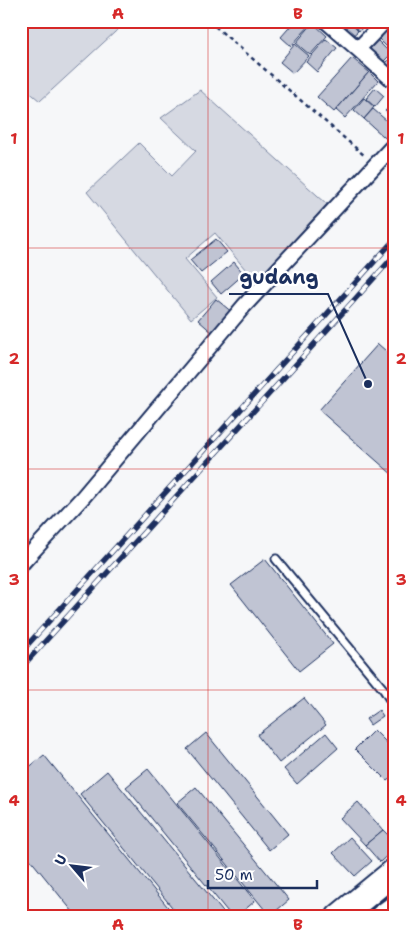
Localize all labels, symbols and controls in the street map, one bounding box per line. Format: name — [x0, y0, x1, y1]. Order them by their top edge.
text: A — [112, 3, 124, 24]
text: B — [293, 3, 303, 24]
text: 1 — [10, 128, 18, 149]
text: 1 — [397, 128, 405, 149]
callout: gudang — [229, 259, 328, 294]
text: gudang — [239, 264, 319, 290]
text: 2 — [8, 348, 20, 369]
text: 2 — [395, 348, 407, 369]
text: 3 — [8, 569, 20, 590]
text: 3 — [395, 569, 407, 590]
text: 4 — [8, 790, 20, 811]
text: 4 — [395, 790, 407, 811]
north arrow — [48, 840, 98, 890]
text: U — [50, 851, 71, 868]
scale bar — [208, 858, 316, 890]
text: 50 m — [215, 865, 253, 885]
text: A — [112, 914, 124, 935]
text: B — [293, 914, 303, 935]

